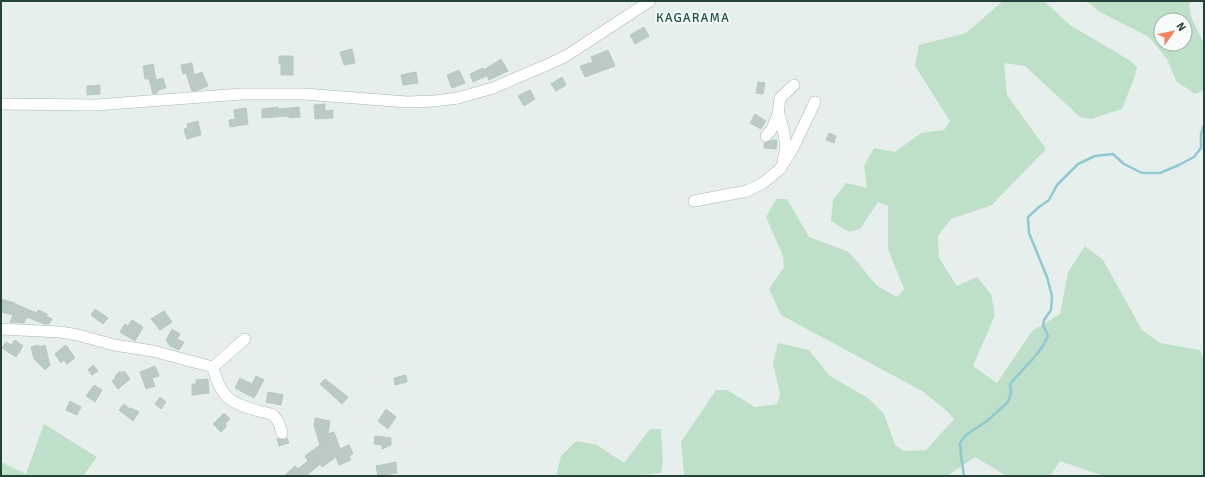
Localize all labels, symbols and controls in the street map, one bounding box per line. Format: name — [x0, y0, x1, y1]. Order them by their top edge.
district label: KAGARAMA — [656, 10, 730, 26]
north arrow — [1153, 12, 1193, 52]
text: N — [1173, 20, 1189, 34]

